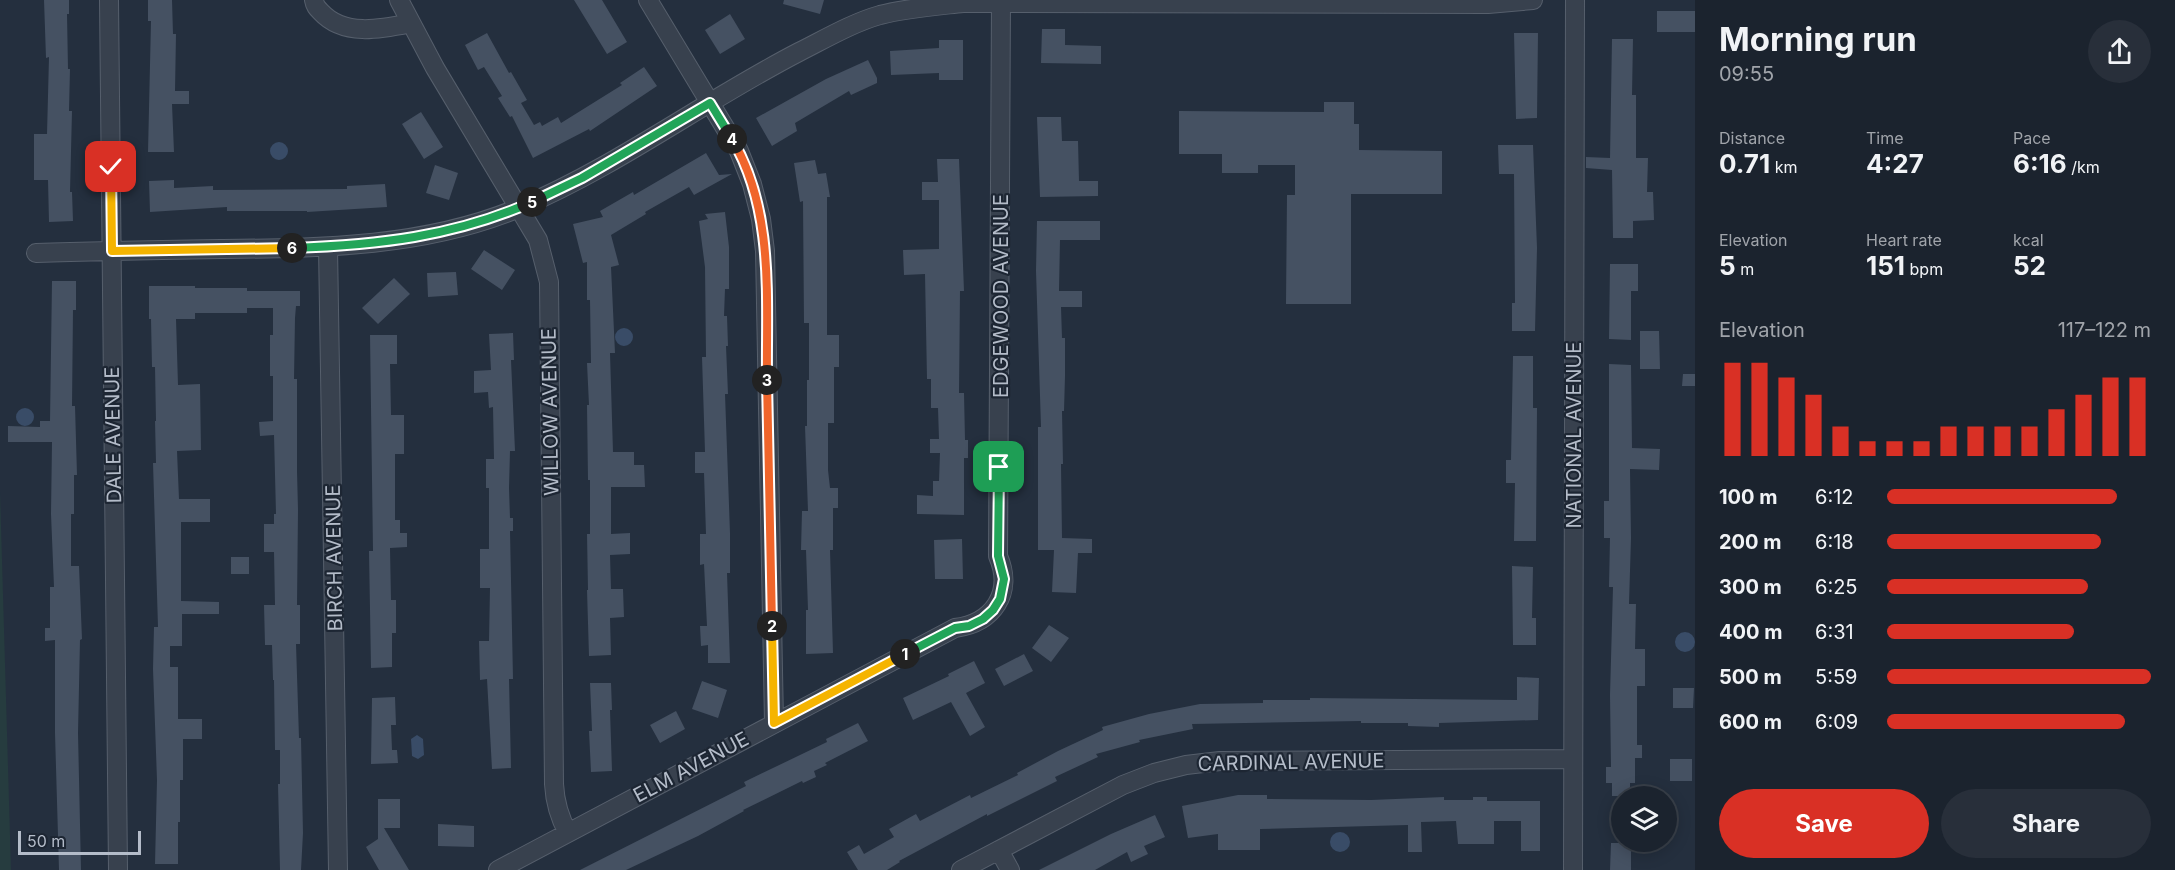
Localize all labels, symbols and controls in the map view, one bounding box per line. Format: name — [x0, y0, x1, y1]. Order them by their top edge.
text: Morning run — [1719, 19, 1917, 59]
button: share — [2088, 20, 2151, 83]
text: 09:55 — [1719, 62, 1774, 86]
pin: 4 — [717, 124, 747, 154]
text: Distance — [1719, 128, 1785, 148]
text: Time — [1866, 128, 1904, 148]
text: Pace — [2013, 128, 2051, 148]
text: 4 — [727, 129, 737, 149]
pin — [85, 141, 136, 192]
text: 0.71 — [1719, 148, 1770, 179]
text: 4:27 — [1866, 148, 1924, 179]
text: 6:16 — [2013, 148, 2067, 179]
icon: check — [94, 150, 127, 183]
text: km — [1770, 157, 1797, 177]
text: /km — [2067, 157, 2100, 177]
pin: 5 — [517, 187, 547, 217]
text: 5 — [527, 192, 537, 212]
street label: EDGEWOOD AVENUE — [989, 194, 1013, 398]
text: Elevation — [1719, 230, 1788, 250]
text: Heart rate — [1866, 230, 1942, 250]
text: kcal — [2013, 230, 2044, 250]
pin: 6 — [277, 233, 307, 263]
text: 6 — [287, 238, 297, 258]
text: 5 — [1719, 250, 1736, 281]
text: 151 — [1866, 250, 1905, 281]
text: 52 — [2013, 250, 2046, 281]
text: m — [1736, 259, 1754, 279]
text: bpm — [1905, 259, 1943, 279]
text: Elevation — [1719, 318, 1805, 342]
text: 117–122 m — [2058, 318, 2151, 342]
street label: WILLOW AVENUE — [537, 328, 563, 496]
street label: NATIONAL AVENUE — [1562, 342, 1586, 528]
pin: 3 — [752, 365, 782, 395]
street label: DALE AVENUE — [100, 366, 126, 504]
text: 3 — [762, 370, 772, 390]
pin — [973, 441, 1024, 492]
icon: arrive — [982, 450, 1015, 483]
street label: BIRCH AVENUE — [321, 484, 347, 632]
text: 100 m — [1719, 485, 1778, 509]
text: 6:12 — [1815, 485, 1854, 509]
text: 200 m — [1719, 530, 1782, 554]
text: 6:18 — [1815, 530, 1854, 554]
text: 300 m — [1719, 575, 1782, 599]
text: 6:25 — [1815, 575, 1858, 599]
pin: 2 — [757, 611, 787, 641]
text: 2 — [767, 616, 777, 636]
text: 400 m — [1719, 620, 1783, 644]
text: 6:31 — [1815, 620, 1854, 644]
pin: 1 — [890, 639, 920, 669]
text: 1 — [902, 644, 908, 664]
text: 500 m — [1719, 665, 1782, 689]
text: 5:59 — [1815, 665, 1857, 689]
text: 600 m — [1719, 710, 1782, 734]
text: 6:09 — [1815, 710, 1858, 734]
street label: ELM AVENUE — [629, 727, 753, 807]
street label: CARDINAL AVENUE — [1197, 748, 1385, 776]
map controls — [1611, 786, 1677, 852]
button: layers — [1611, 786, 1677, 852]
button: Save — [1719, 789, 1929, 858]
button: Share — [1941, 789, 2151, 858]
scale bar — [18, 828, 141, 856]
text: 50 m — [27, 831, 65, 851]

